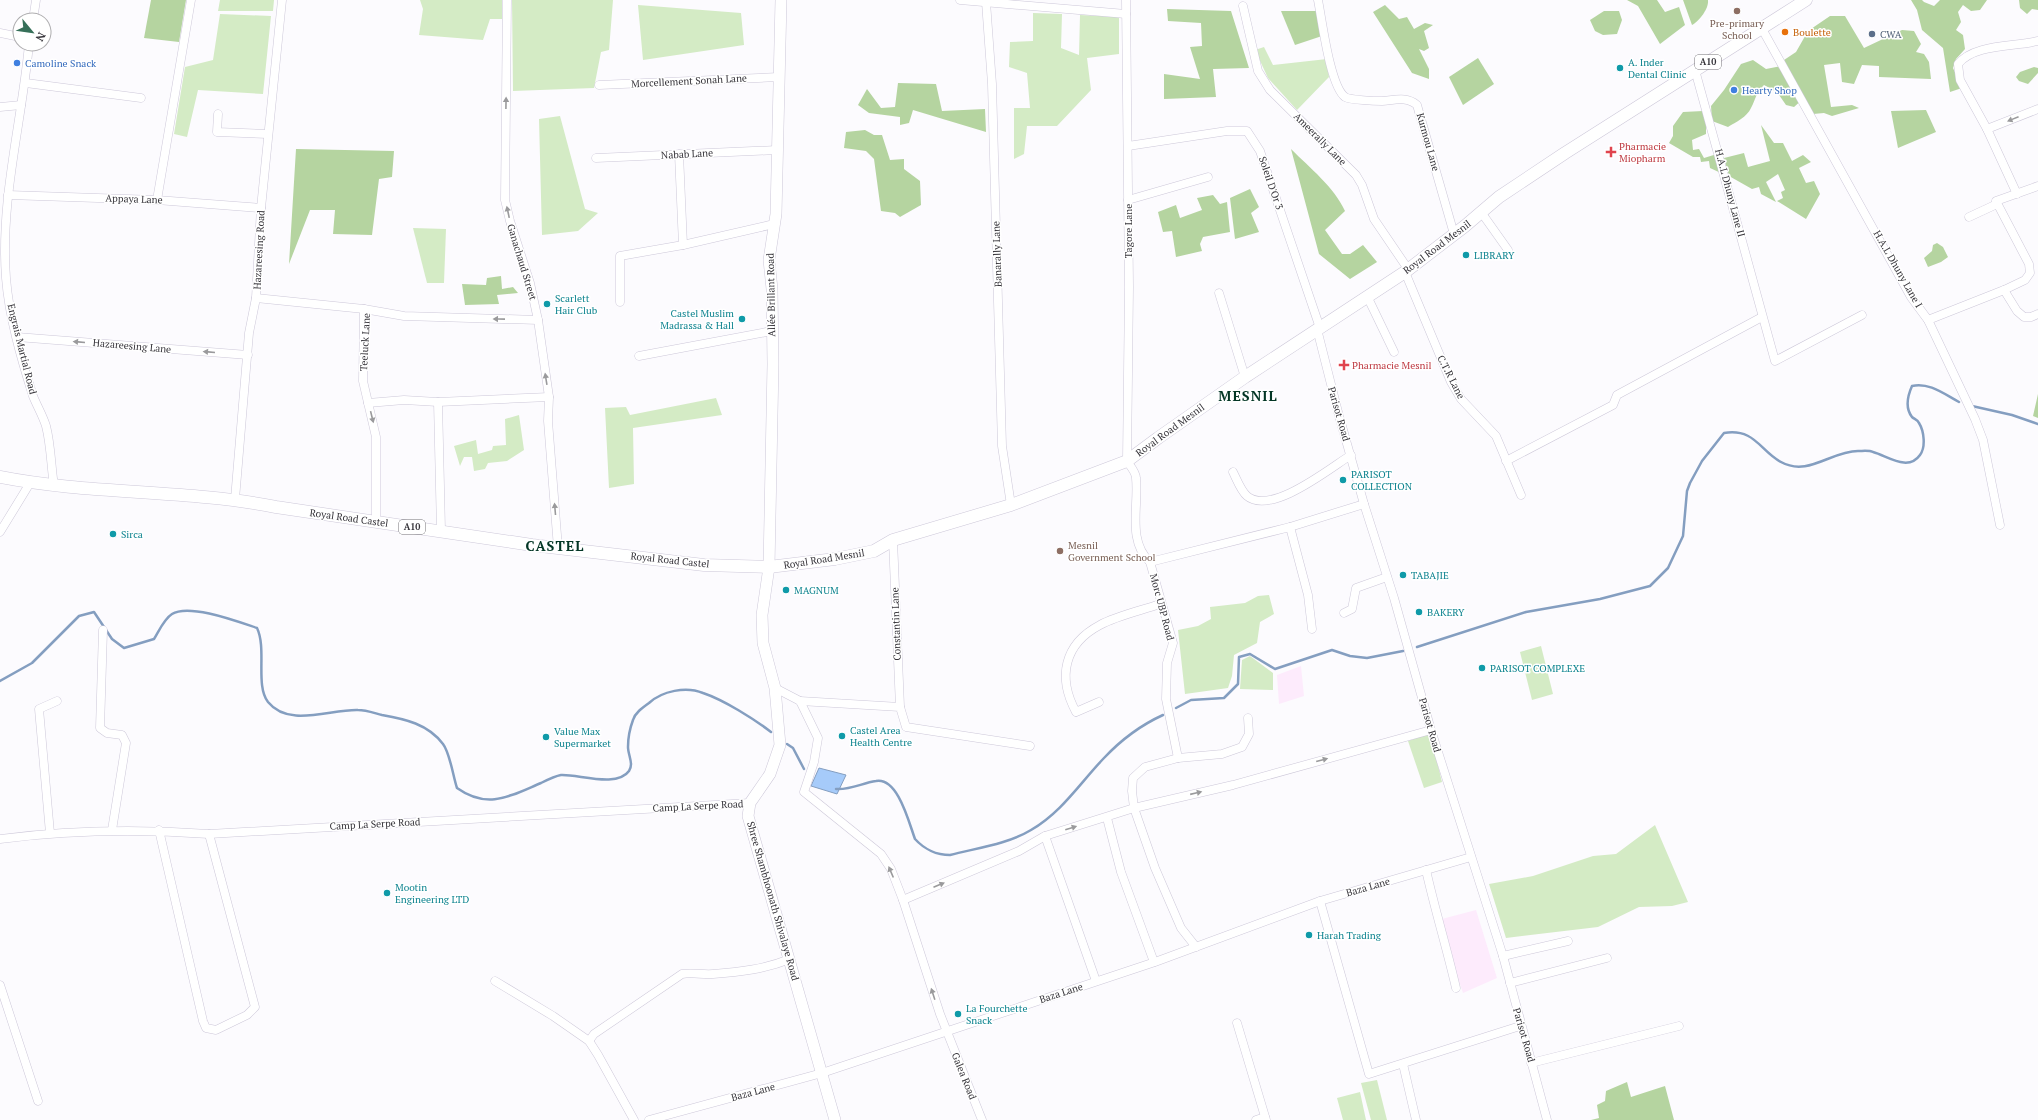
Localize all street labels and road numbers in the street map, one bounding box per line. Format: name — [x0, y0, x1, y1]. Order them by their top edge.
road number: A10 — [1695, 55, 1721, 69]
street label: Morcellement Sonah Lane — [631, 71, 747, 91]
street label: Ameerally Lane — [1291, 110, 1349, 168]
street label: Kurmou Lane — [1413, 111, 1443, 173]
street label: Nabab Lane — [661, 146, 713, 162]
street label: H.A.L Dhuny Lane II — [1712, 148, 1748, 239]
street label: Soleil D'Or 3 — [1256, 155, 1286, 211]
street label: Appaya Lane — [105, 192, 163, 206]
street label: Tagore Lane — [1122, 204, 1135, 258]
street label: Hazareesing Road — [250, 210, 268, 290]
street label: Royal Road Mesnil — [1400, 217, 1474, 277]
street label: Banarally Lane — [989, 221, 1005, 287]
street label: Ganachaud Street — [504, 222, 540, 302]
street label: H.A.L Dhuny Lane I — [1871, 228, 1926, 310]
street label: Allée Brillant Road — [764, 253, 778, 337]
street label: Engrais Martial Road — [4, 302, 40, 396]
street label: Teeluck Lane — [357, 313, 373, 371]
street label: Hazareesing Lane — [92, 336, 172, 356]
street label: C.T.R Lane — [1434, 353, 1468, 401]
street label: Parisot Road — [1325, 385, 1353, 443]
street label: Royal Road Mesnil — [1133, 401, 1207, 459]
street label: Royal Road Castel — [309, 506, 389, 530]
road number: A10 — [399, 520, 425, 534]
street label: Royal Road Mesnil — [783, 546, 865, 572]
street label: Royal Road Castel — [630, 549, 710, 571]
street label: Morc UBP Road — [1147, 572, 1177, 642]
street label: Constantin Lane — [888, 587, 904, 661]
street label: Parisot Road — [1416, 696, 1444, 754]
street label: Camp La Serpe Road — [652, 797, 744, 815]
street label: Camp La Serpe Road — [329, 815, 421, 833]
street label: Shree Shambhoonath Shivalaye Road — [744, 820, 802, 982]
street label: Baza Lane — [1345, 875, 1391, 899]
street label: Baza Lane — [1038, 980, 1084, 1006]
street label: Parisot Road — [1510, 1006, 1538, 1064]
street label: Galea Road — [949, 1050, 980, 1102]
street label: Baza Lane — [730, 1080, 776, 1104]

